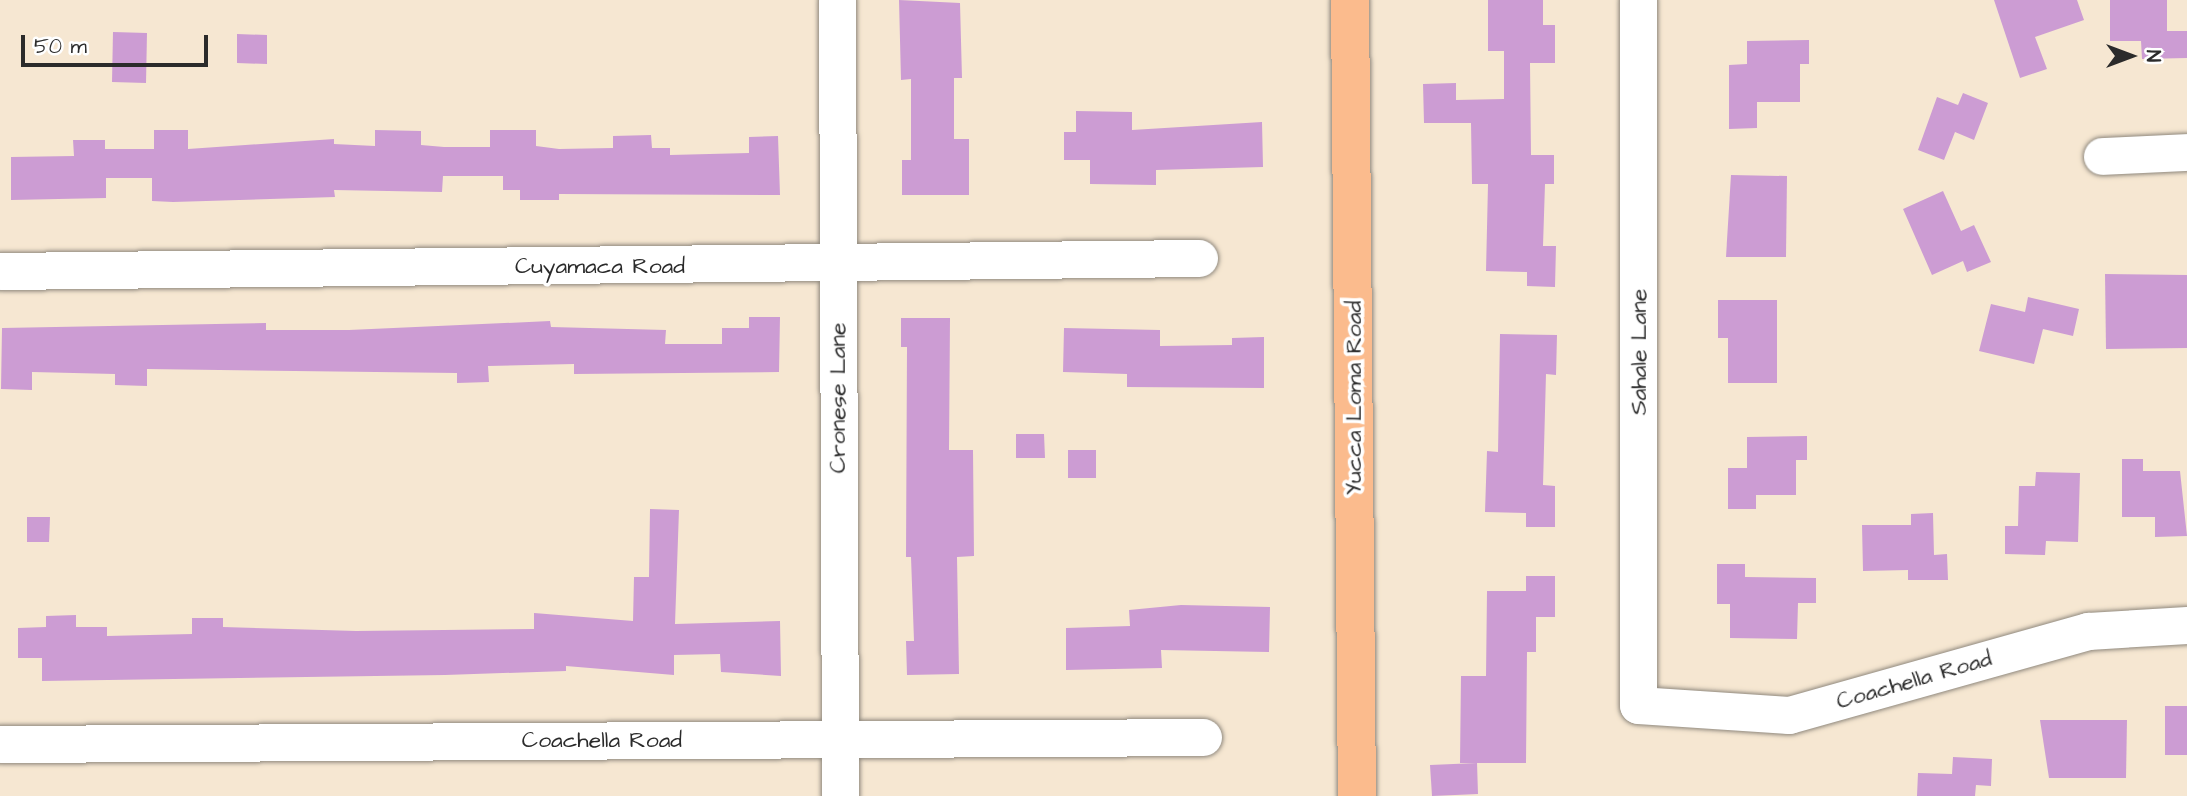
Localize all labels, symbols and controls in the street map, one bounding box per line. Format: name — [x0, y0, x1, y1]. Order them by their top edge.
scale bar — [24, 21, 212, 65]
north arrow — [2096, 21, 2166, 91]
text: 50 m — [34, 32, 87, 61]
text: N — [2139, 50, 2166, 62]
street label: Cuyamaca Road — [515, 252, 685, 280]
street label: Sahale Lane — [1625, 289, 1653, 415]
street label: Yucca Loma Road — [1340, 301, 1368, 495]
street label: Cronese Lane — [824, 323, 852, 473]
street label: Coachella Road — [1833, 645, 1995, 715]
street label: Coachella Road — [522, 726, 682, 754]

